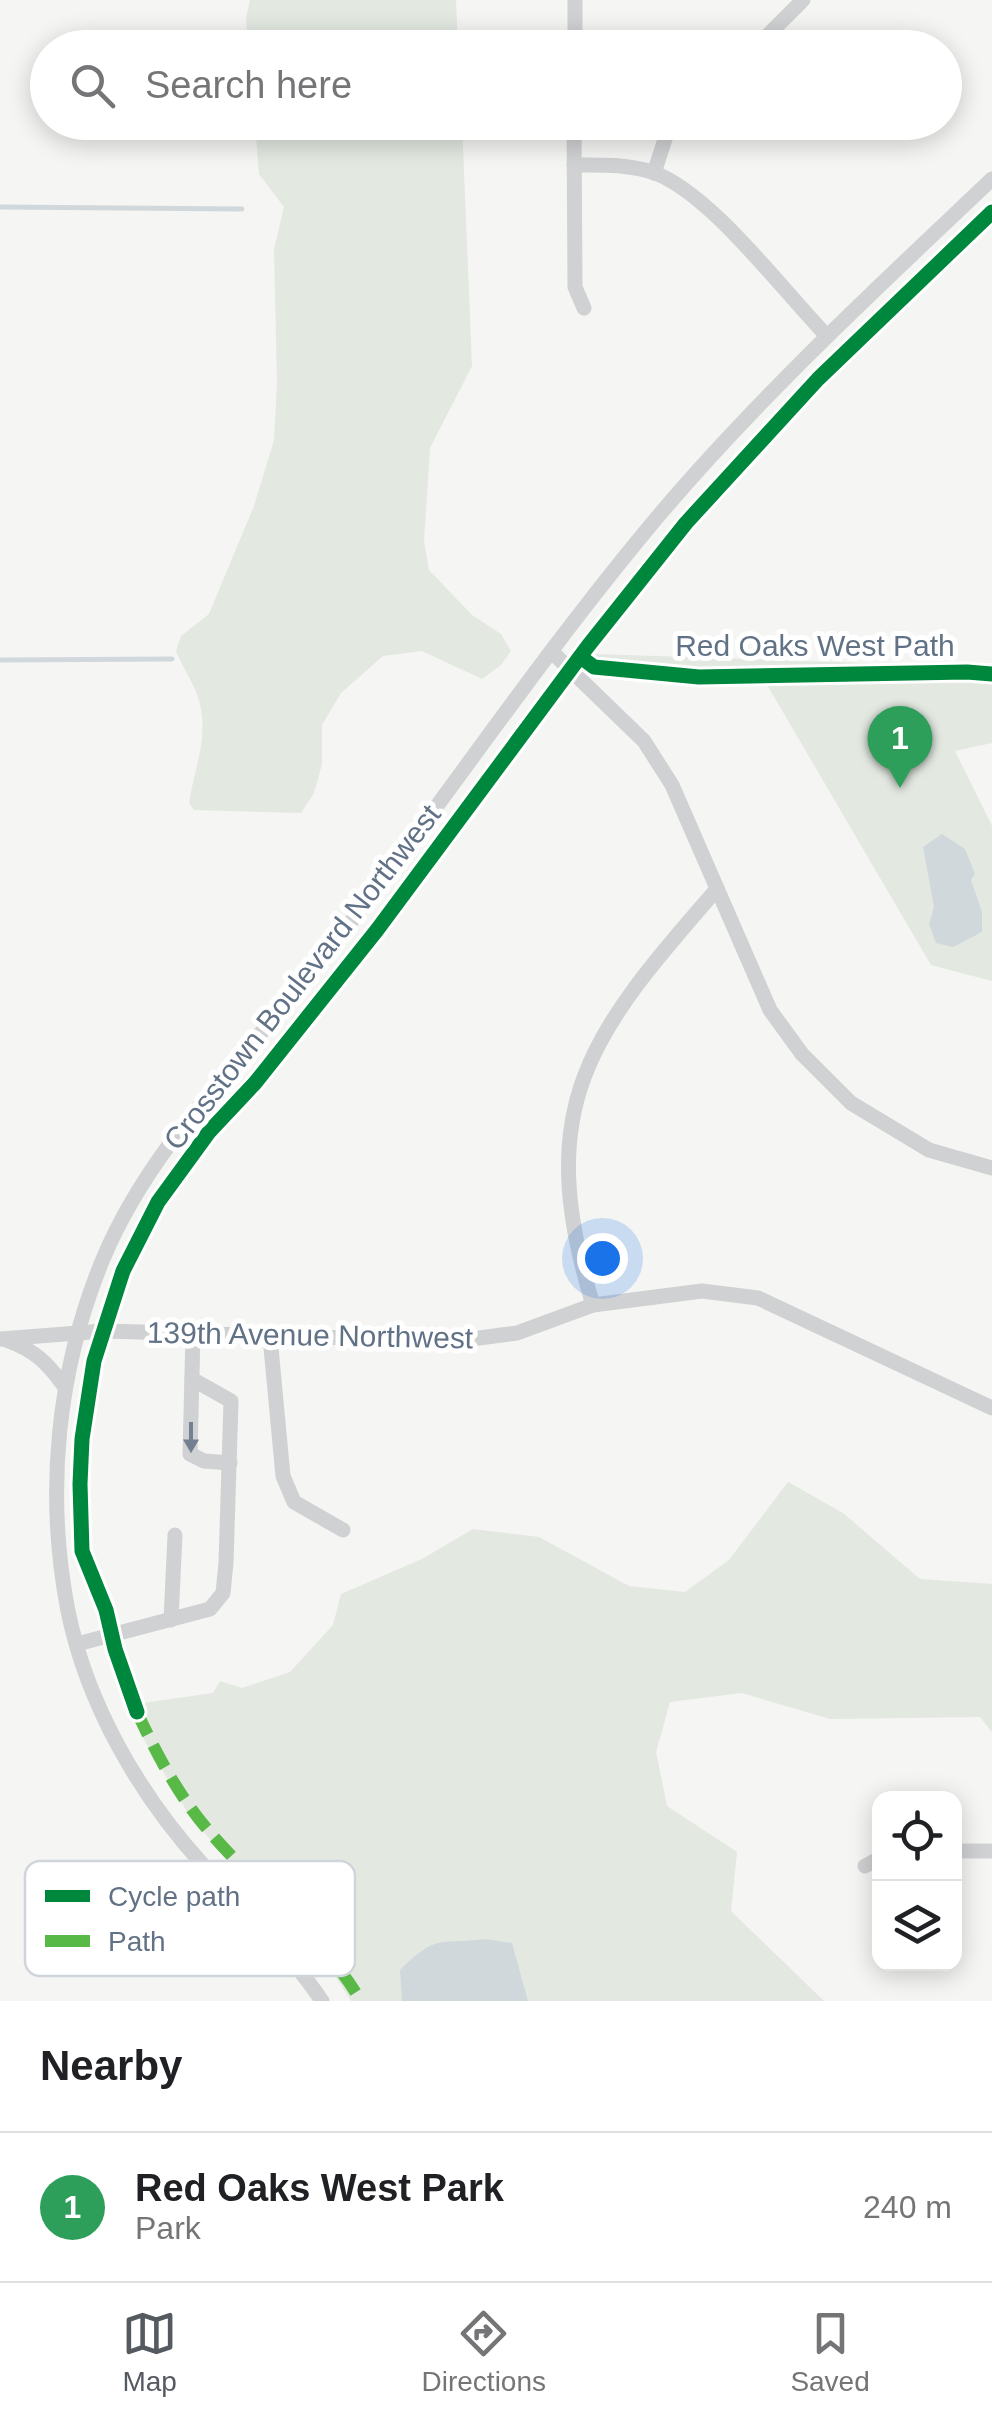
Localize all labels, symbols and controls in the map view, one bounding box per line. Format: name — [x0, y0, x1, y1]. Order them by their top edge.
search box — [30, 30, 962, 140]
icon: search — [65, 58, 120, 113]
text: Search here — [145, 64, 352, 106]
street label: Red Oaks West Path — [675, 629, 955, 662]
pin: 1 — [868, 706, 932, 788]
street label: Crosstown Boulevard Northwest — [157, 797, 447, 1156]
your location — [577, 1233, 628, 1284]
street label: 139th Avenue Northwest — [147, 1316, 474, 1354]
one-way arrow — [183, 1422, 199, 1453]
map controls — [872, 1791, 962, 1971]
button: locate — [872, 1791, 962, 1881]
legend — [25, 1861, 355, 1976]
text: Cycle path — [108, 1881, 240, 1912]
button: layers — [872, 1881, 962, 1971]
text: Path — [108, 1926, 166, 1957]
text: Nearby — [40, 2042, 182, 2089]
text: Red Oaks West Park — [135, 2167, 504, 2209]
text: 1 — [64, 2189, 81, 2225]
text: 240 m — [863, 2189, 952, 2225]
text: Park — [135, 2210, 201, 2246]
tab: Map — [122, 2306, 177, 2398]
tab: Directions — [422, 2306, 546, 2398]
tab: Saved — [790, 2306, 870, 2398]

